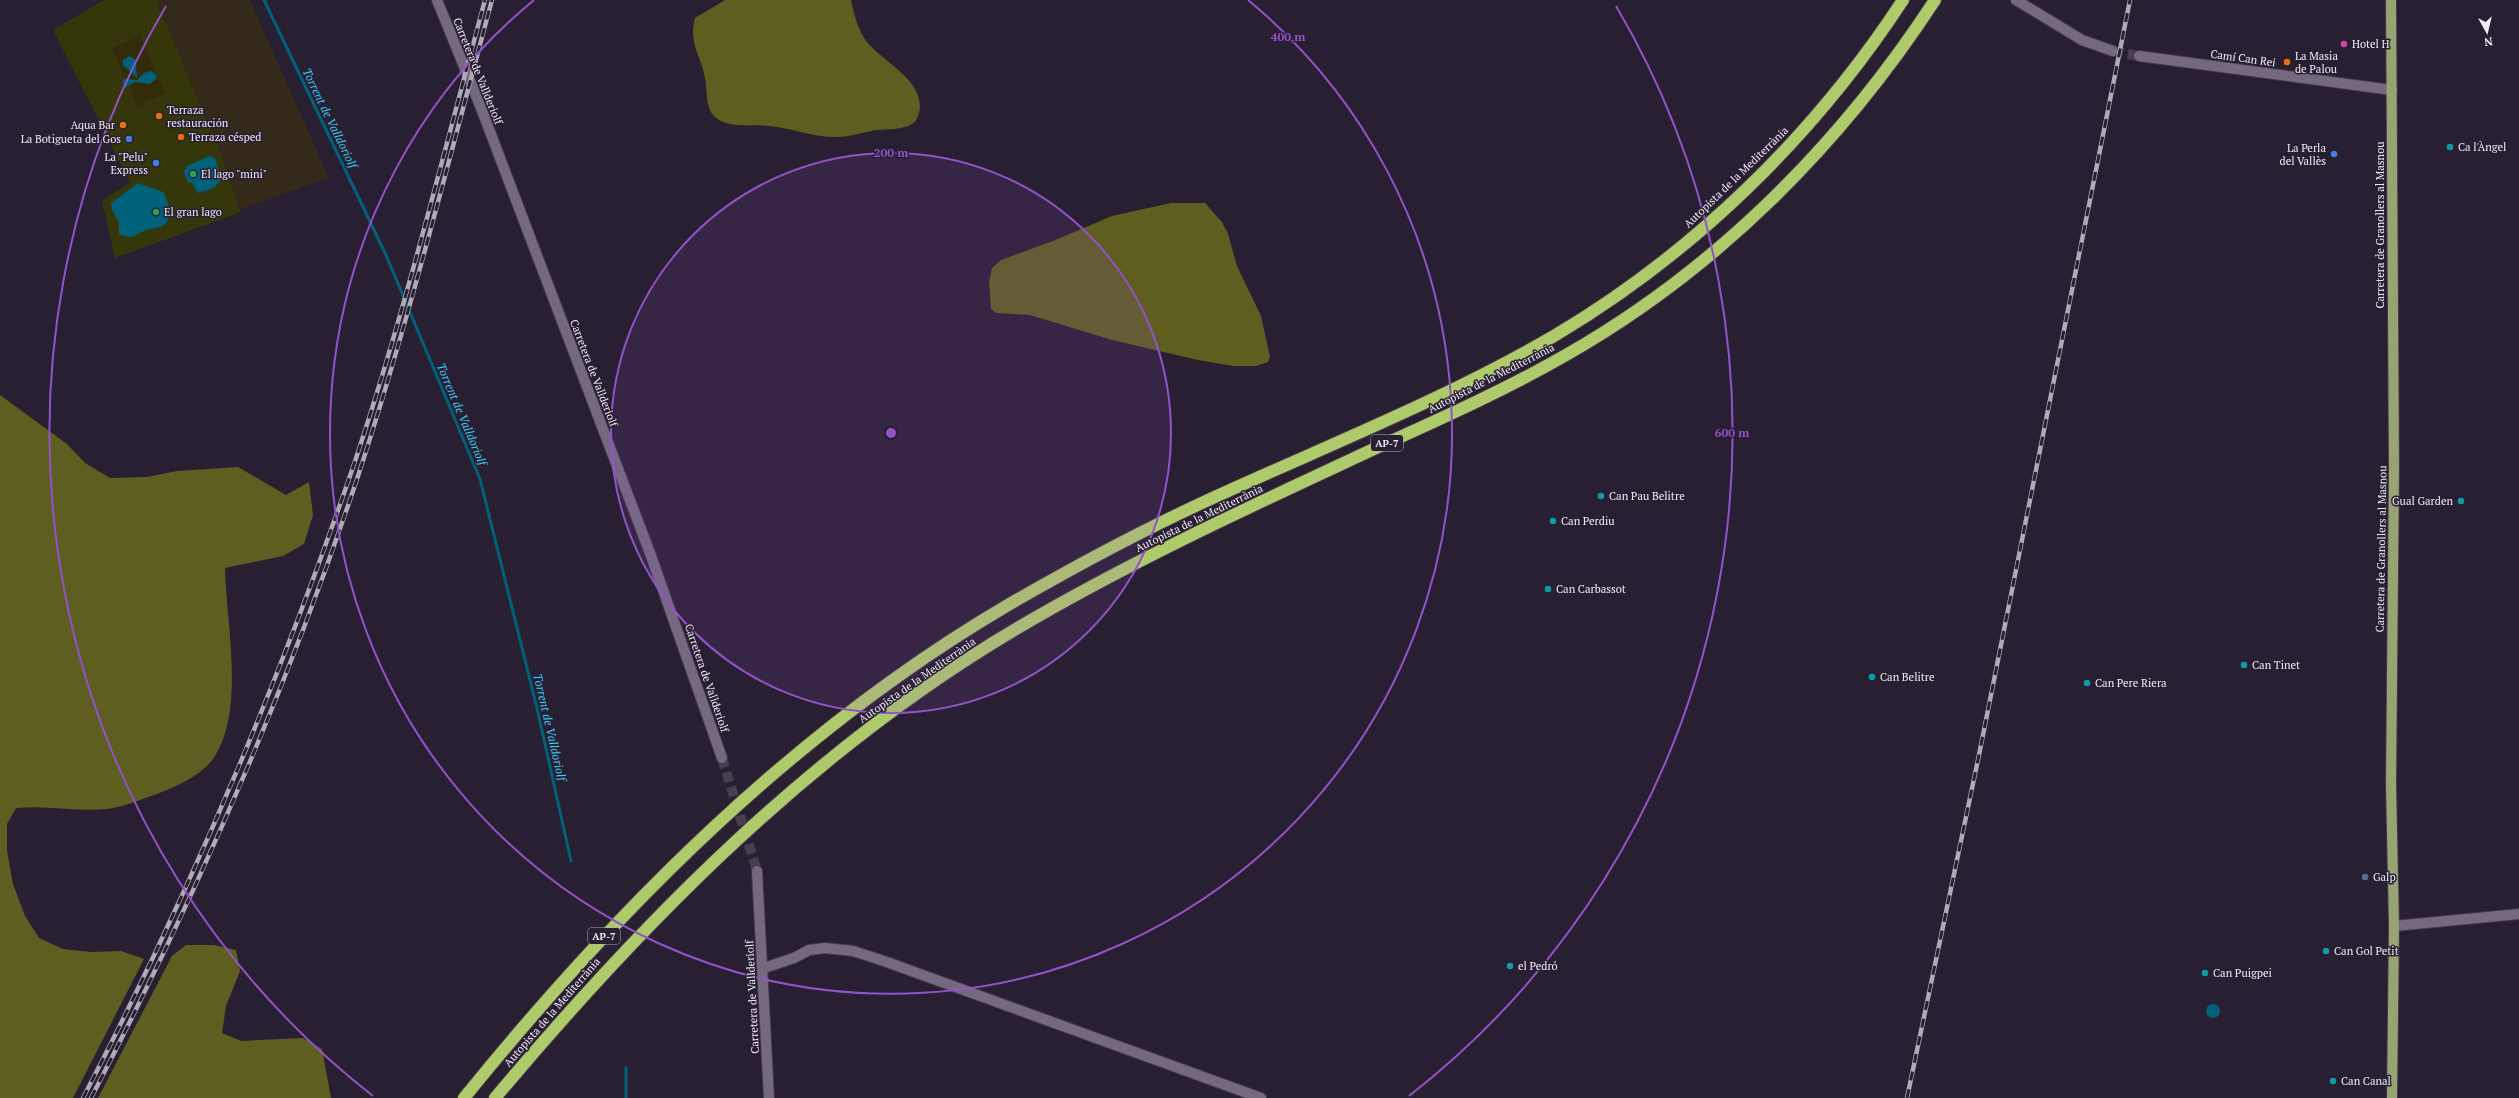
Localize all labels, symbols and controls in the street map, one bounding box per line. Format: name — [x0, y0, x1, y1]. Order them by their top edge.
north arrow — [2467, 12, 2507, 52]
street label: Carretera de Vallderiolf — [450, 16, 506, 128]
text: 400 m — [1271, 29, 1305, 44]
text: N — [2483, 34, 2493, 50]
place label: Hotel H — [2352, 37, 2390, 51]
marker: Hotel H — [2339, 39, 2349, 49]
street label: Camí Can Rei — [2210, 47, 2276, 69]
place label: La Masia de Palou — [2295, 49, 2338, 76]
marker: La Masia de Palou — [2282, 57, 2292, 67]
water label: Torrent de Valldoriolf — [299, 65, 362, 173]
place label: Terraza restauración — [167, 103, 229, 130]
marker: Terraza restauración — [154, 111, 164, 121]
place label: Aqua Bar — [71, 118, 116, 132]
marker: Aqua Bar — [118, 120, 128, 130]
street label: Autopista de la Mediterrània — [1681, 123, 1792, 231]
place label: Terraza césped — [189, 130, 261, 144]
place label: La Botigueta del Gos — [21, 132, 121, 146]
marker: Terraza césped — [176, 132, 186, 142]
marker: La Botigueta del Gos — [124, 134, 134, 144]
place label: Ca l'Àngel — [2458, 140, 2506, 154]
place label: La Perla del Vallès — [2280, 141, 2326, 168]
street label: Carretera de Granollers al Masnou — [2373, 141, 2387, 309]
marker: Ca l'Àngel — [2445, 142, 2455, 152]
text: 200 m — [874, 145, 908, 160]
marker: La Perla del Vallès — [2329, 149, 2339, 159]
place label: La "Pelu" Express — [104, 150, 148, 177]
marker: La "Pelu" Express — [151, 158, 161, 168]
place label: El lago "mini" — [201, 167, 267, 181]
marker: El lago "mini" — [188, 169, 198, 179]
place label: El gran lago — [164, 205, 222, 219]
marker: El gran lago — [151, 207, 161, 217]
street label: Carretera de Vallderiolf — [567, 317, 621, 430]
street label: Autopista de la Mediterrània — [1425, 340, 1557, 416]
water label: Torrent de Valldoriolf — [434, 361, 491, 470]
text: 600 m — [1715, 425, 1749, 440]
centre of rings — [884, 426, 898, 440]
road number: AP-7 — [1371, 435, 1403, 451]
street label: Carretera de Granollers al Masnou — [2373, 465, 2389, 633]
street label: Autopista de la Mediterrània — [1133, 481, 1265, 555]
place label: Can Pau Belitre — [1609, 489, 1685, 503]
marker: Can Pau Belitre — [1596, 491, 1606, 501]
place label: Gual Garden — [2392, 494, 2453, 508]
marker: Gual Garden — [2456, 496, 2466, 506]
place label: Can Perdiu — [1561, 514, 1615, 528]
marker: Can Perdiu — [1548, 516, 1558, 526]
place label: Can Carbassot — [1556, 582, 1626, 596]
marker: Can Carbassot — [1543, 584, 1553, 594]
street label: Carretera de Vallderiolf — [682, 622, 733, 735]
street label: Autopista de la Mediterrània — [856, 634, 979, 726]
place label: Can Tinet — [2252, 658, 2300, 672]
marker: Can Tinet — [2239, 660, 2249, 670]
place label: Can Belitre — [1880, 670, 1935, 684]
water label: Torrent de Valldoriolf — [530, 672, 570, 785]
marker: Can Belitre — [1867, 672, 1877, 682]
place label: Can Pere Riera — [2095, 676, 2167, 690]
marker: Can Pere Riera — [2082, 678, 2092, 688]
place label: Galp — [2373, 870, 2396, 884]
marker: Galp — [2360, 872, 2370, 882]
road number: AP-7 — [588, 928, 620, 944]
street label: Carretera de Vallderiolf — [742, 939, 762, 1054]
place label: Can Gol Petit — [2334, 944, 2399, 958]
marker: Can Gol Petit — [2321, 946, 2331, 956]
street label: Autopista de la Mediterrània — [501, 954, 603, 1069]
place label: el Pedró — [1518, 959, 1558, 973]
marker: el Pedró — [1505, 961, 1515, 971]
place label: Can Puigpei — [2213, 966, 2272, 980]
marker: Can Puigpei — [2200, 968, 2210, 978]
place label: Can Canal — [2341, 1074, 2391, 1088]
marker: Can Canal — [2328, 1076, 2338, 1086]

